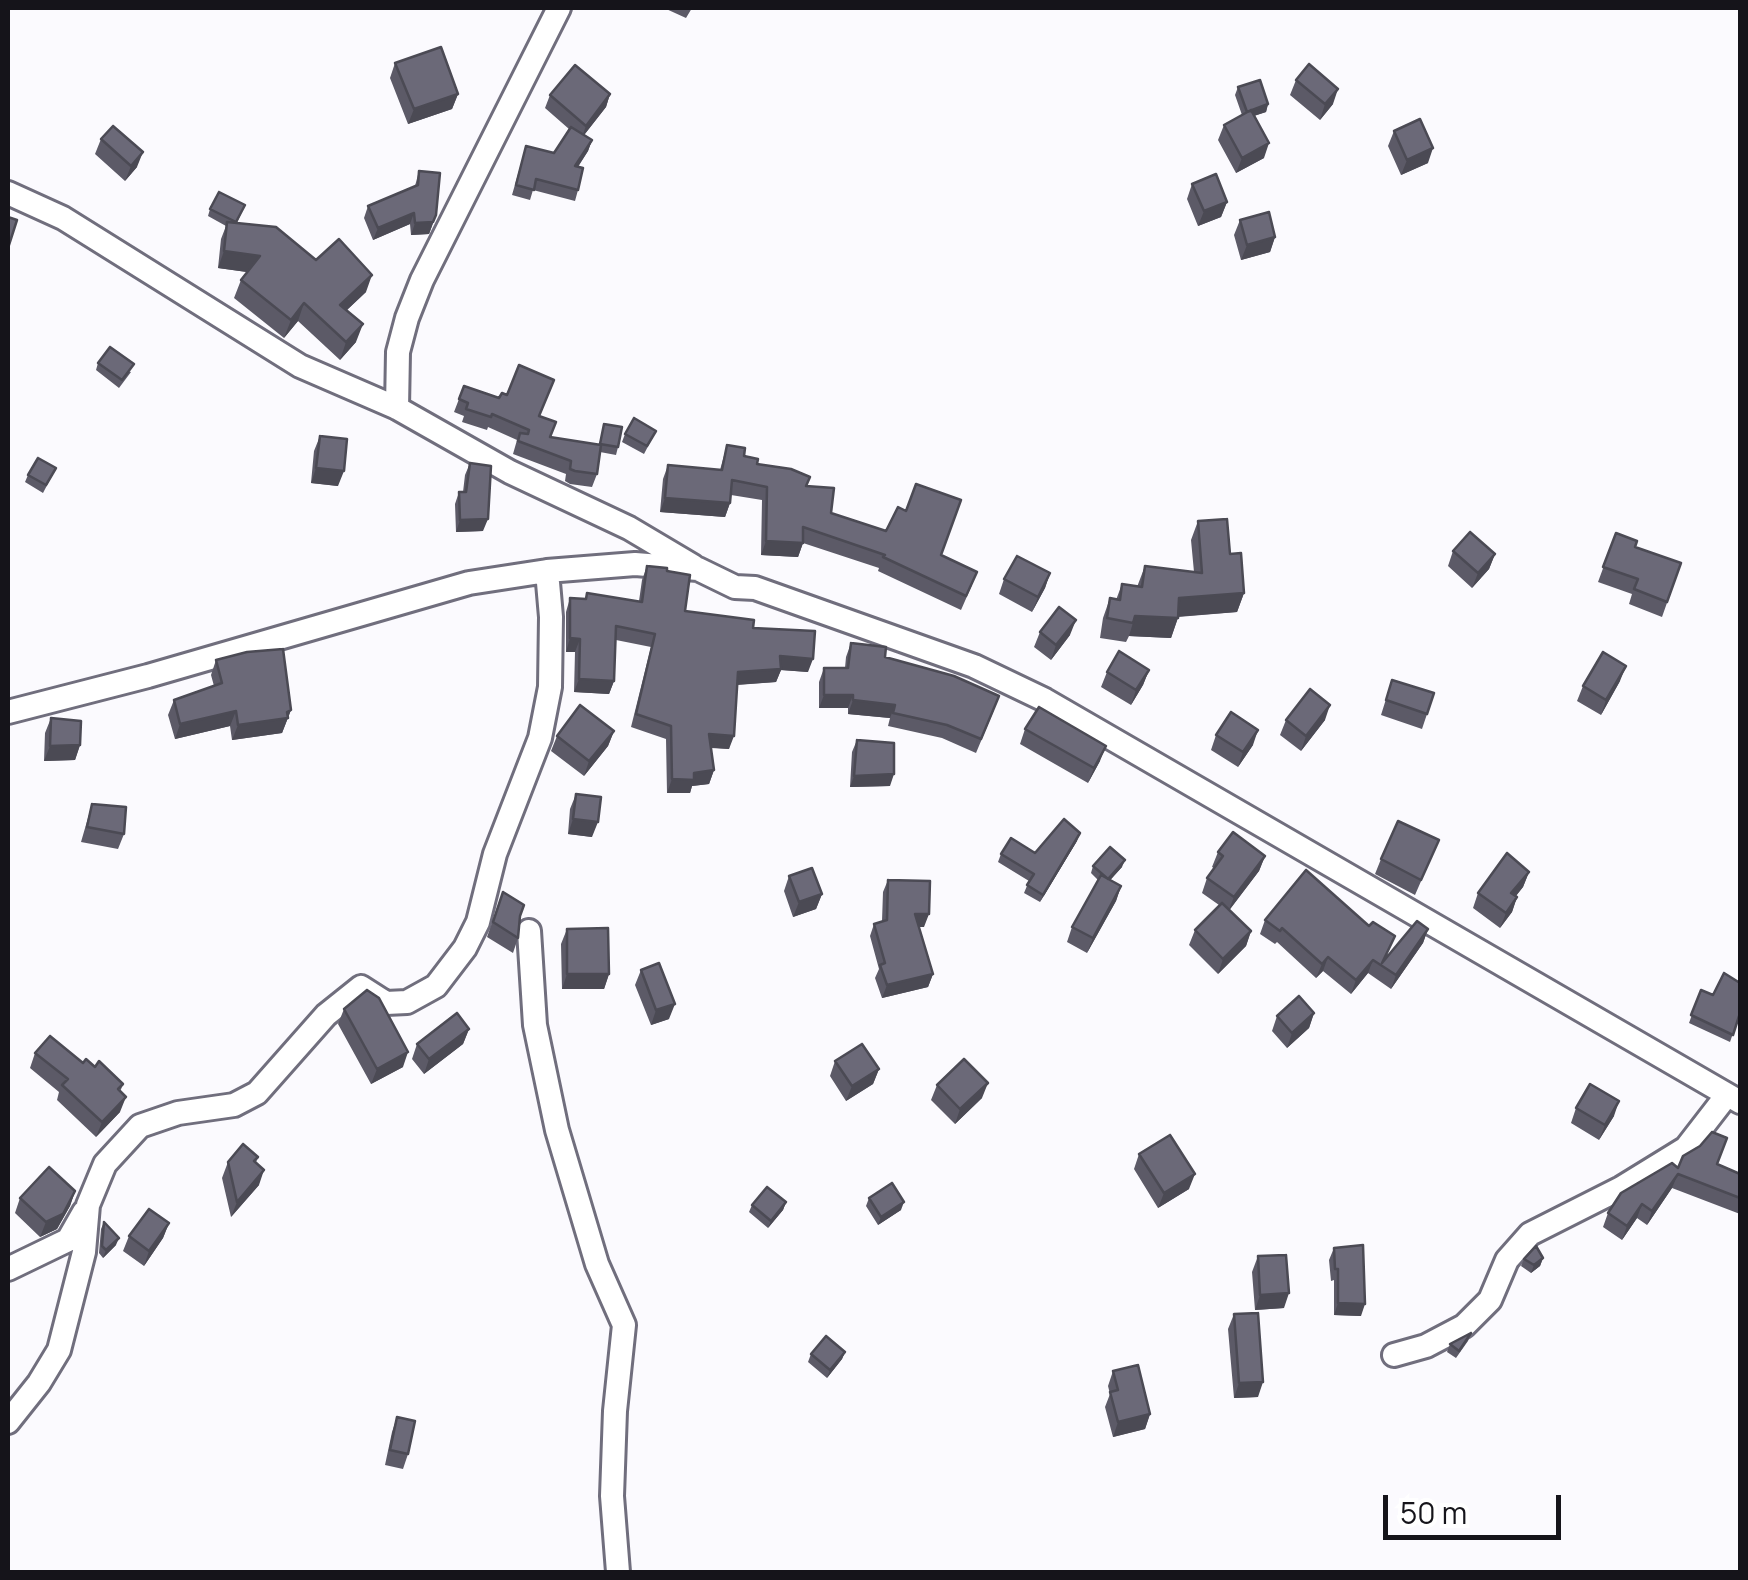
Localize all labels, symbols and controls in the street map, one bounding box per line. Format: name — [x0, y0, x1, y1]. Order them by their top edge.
scale bar — [1388, 1475, 1566, 1537]
text: 50 m — [1400, 1492, 1467, 1533]

